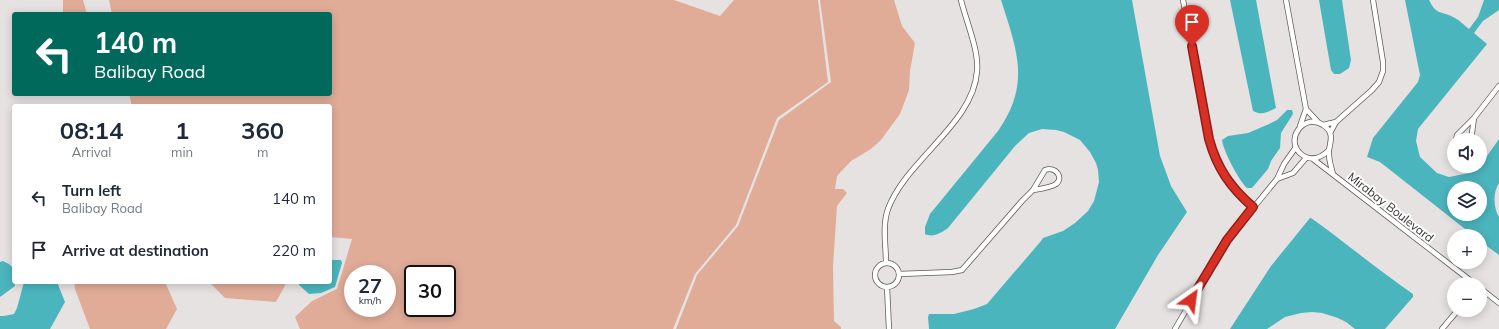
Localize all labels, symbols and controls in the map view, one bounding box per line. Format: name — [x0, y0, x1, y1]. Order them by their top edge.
pin — [1175, 5, 1209, 46]
icon: arrive — [1181, 11, 1203, 33]
text: 140 m — [94, 25, 177, 60]
icon: left — [28, 28, 80, 80]
text: Balibay Road — [94, 60, 206, 83]
text: 08:14 — [60, 115, 123, 145]
text: 1 — [175, 115, 189, 145]
text: 360 — [241, 115, 284, 145]
map controls — [1447, 133, 1487, 317]
button: sound — [1447, 133, 1487, 173]
text: Arrival — [72, 144, 111, 160]
text: min — [171, 144, 193, 160]
text: m — [257, 144, 268, 160]
street label: Mirabay Boulevard — [1345, 169, 1437, 245]
text: Turn left — [62, 181, 121, 200]
button: layers — [1447, 181, 1487, 221]
icon: left — [28, 187, 50, 209]
text: 140 m — [272, 189, 316, 208]
text: Balibay Road — [62, 200, 143, 216]
button: + — [1447, 229, 1487, 269]
icon: arrive — [28, 239, 50, 261]
text: Arrive at destination — [62, 241, 209, 260]
text: 220 m — [272, 241, 316, 260]
speed limit sign: 30 — [404, 265, 456, 317]
text: 27 — [358, 273, 382, 298]
button: − — [1447, 277, 1487, 317]
position arrow — [1170, 279, 1212, 321]
text: km/h — [359, 294, 381, 307]

